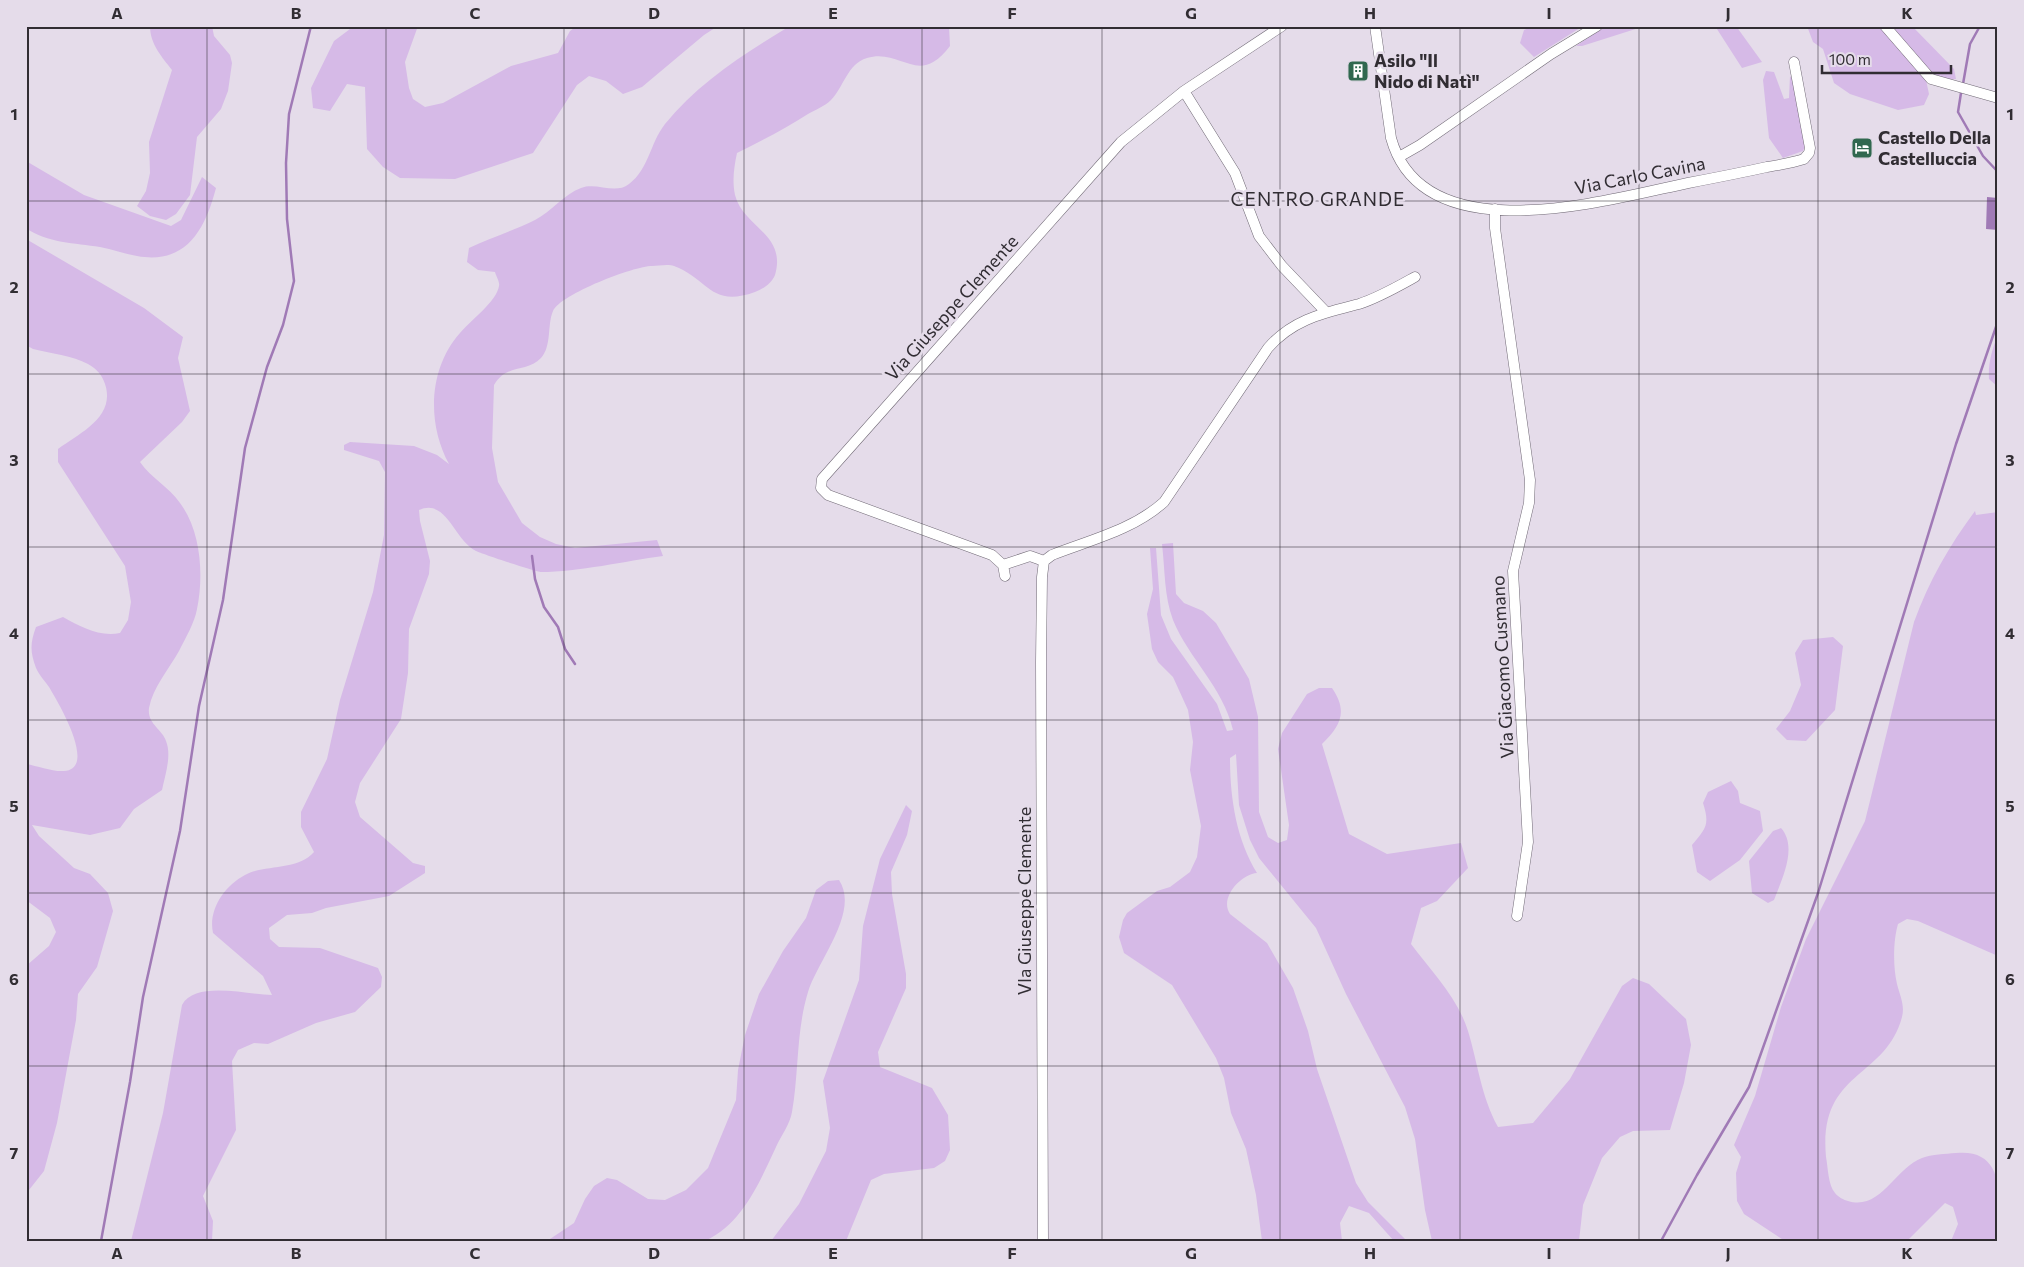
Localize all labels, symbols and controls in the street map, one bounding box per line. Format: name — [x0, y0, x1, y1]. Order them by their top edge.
text: A — [111, 3, 123, 22]
text: B — [291, 3, 302, 22]
text: C — [470, 3, 481, 22]
text: D — [648, 3, 660, 22]
text: E — [828, 3, 838, 22]
text: F — [1007, 3, 1017, 22]
text: G — [1185, 3, 1197, 22]
text: H — [1364, 3, 1376, 22]
text: I — [1546, 3, 1552, 22]
text: J — [1725, 3, 1731, 22]
text: K — [1901, 3, 1913, 22]
scale bar — [1822, 42, 1950, 74]
place label: Asilo "Il Nido di Natì" — [1374, 49, 1480, 92]
text: 100 m — [1829, 50, 1871, 68]
building icon: Asilo "Il Nido di Natì" — [1346, 59, 1370, 83]
text: 1 — [10, 104, 18, 123]
text: 1 — [2006, 104, 2014, 123]
place label: Castello Della Castelluccia — [1878, 126, 1991, 169]
hotel icon: Castello Della Castelluccia — [1850, 136, 1874, 160]
street label: Via Carlo Cavina — [1573, 152, 1707, 198]
district label: CENTRO GRANDE — [1231, 187, 1405, 210]
street label: Via Giuseppe Clemente — [880, 230, 1022, 385]
text: 2 — [9, 277, 19, 296]
text: 2 — [2005, 277, 2015, 296]
text: 3 — [9, 450, 19, 469]
text: 3 — [2005, 450, 2015, 469]
street label: Via Giacomo Cusmano — [1486, 575, 1518, 759]
text: 4 — [9, 623, 19, 642]
text: 4 — [2005, 623, 2015, 642]
text: 5 — [9, 796, 19, 815]
text: 5 — [2005, 796, 2015, 815]
street label: VIa Giuseppe Clemente — [1013, 807, 1035, 995]
text: 6 — [9, 969, 19, 988]
text: 6 — [2005, 969, 2015, 988]
text: 7 — [10, 1143, 19, 1162]
text: 7 — [2006, 1143, 2015, 1162]
text: A — [111, 1243, 123, 1262]
text: B — [291, 1243, 302, 1262]
text: C — [470, 1243, 481, 1262]
text: D — [648, 1243, 660, 1262]
text: E — [828, 1243, 838, 1262]
text: F — [1007, 1243, 1017, 1262]
text: G — [1185, 1243, 1197, 1262]
text: H — [1364, 1243, 1376, 1262]
text: I — [1546, 1243, 1552, 1262]
text: J — [1725, 1243, 1731, 1262]
text: K — [1901, 1243, 1913, 1262]

